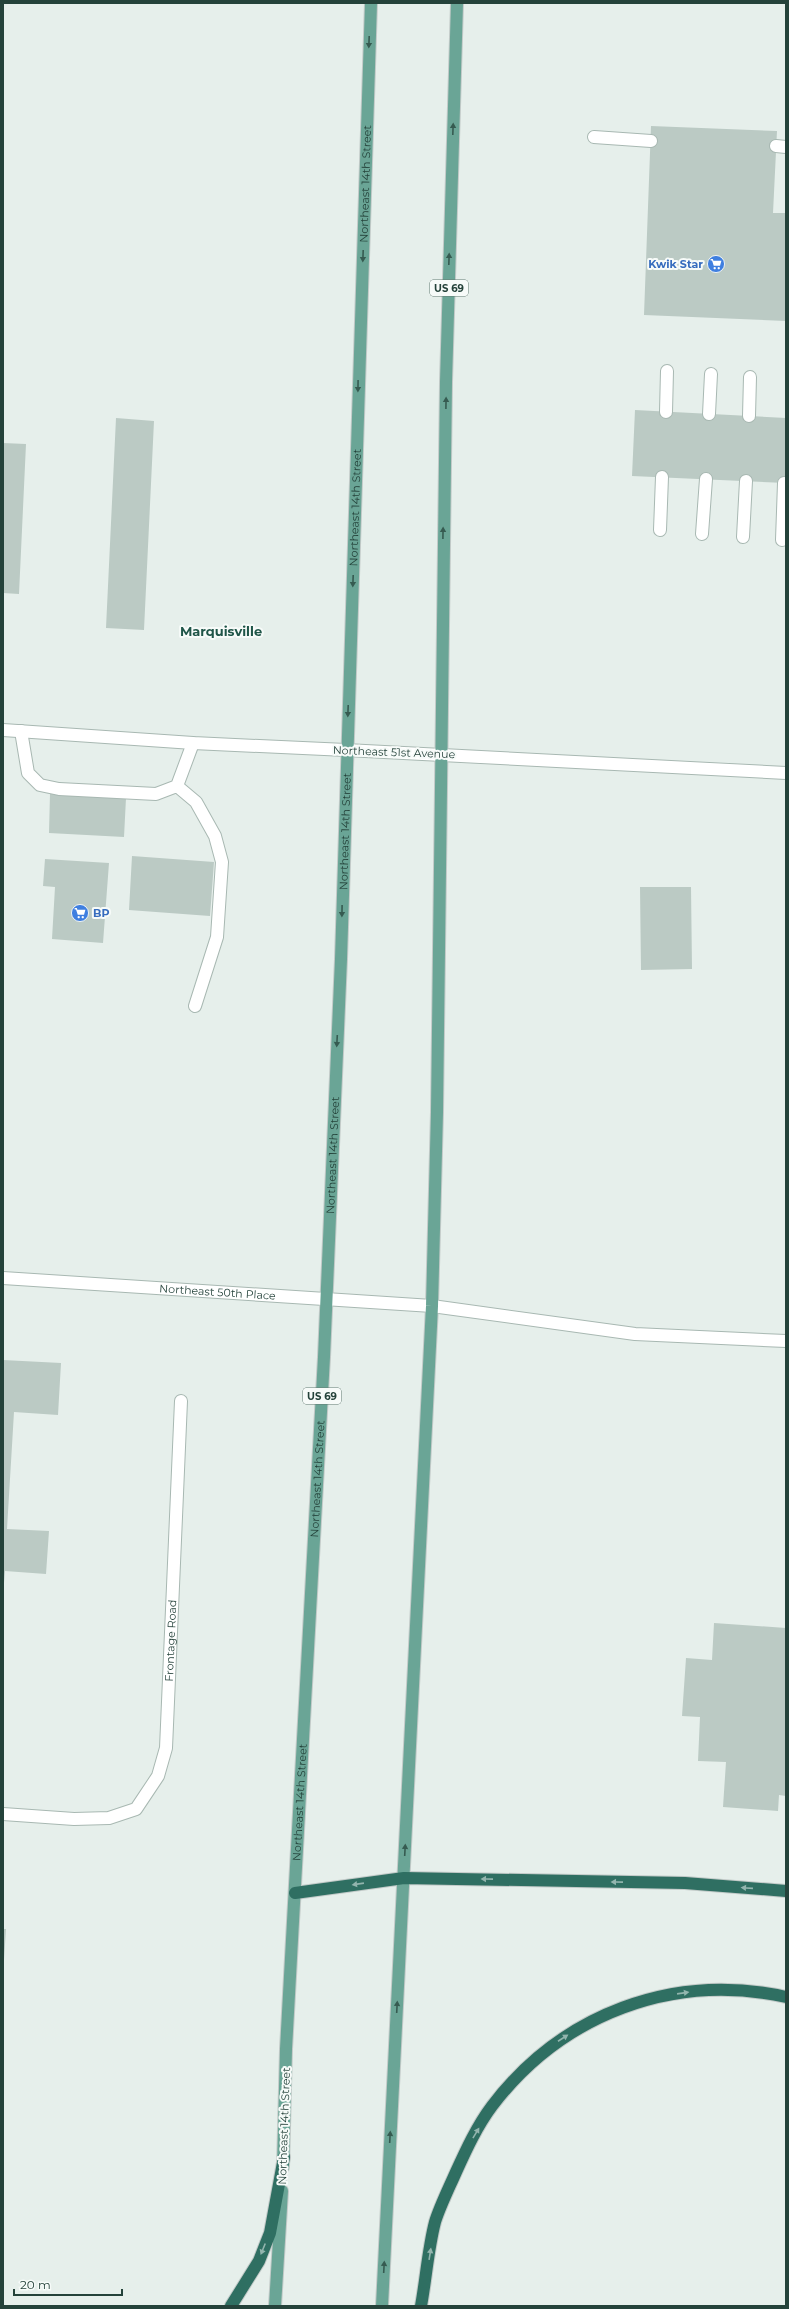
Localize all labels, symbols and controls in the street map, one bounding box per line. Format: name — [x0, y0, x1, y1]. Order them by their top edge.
one-way arrow — [366, 36, 373, 48]
one-way arrow — [450, 122, 456, 135]
street label: Northeast 14th Street — [356, 124, 374, 243]
one-way arrow — [359, 250, 366, 262]
one-way arrow — [446, 253, 453, 265]
supermarket icon: Kwik Star — [706, 254, 726, 274]
place label: Kwik Star — [648, 257, 703, 271]
road number: US 69 — [430, 280, 468, 296]
one-way arrow — [355, 380, 362, 392]
one-way arrow — [443, 396, 449, 409]
street label: Northeast 14th Street — [346, 448, 364, 567]
one-way arrow — [440, 527, 447, 539]
one-way arrow — [349, 575, 356, 587]
district label: Marquisville — [180, 623, 262, 639]
one-way arrow — [344, 705, 351, 717]
street label: Northeast 51st Avenue — [333, 743, 456, 761]
street label: Northeast 14th Street — [336, 772, 354, 890]
supermarket icon: BP — [70, 903, 90, 923]
one-way arrow — [339, 905, 346, 917]
place label: BP — [93, 906, 109, 920]
one-way arrow — [334, 1035, 341, 1047]
street label: Northeast 14th Street — [323, 1096, 342, 1214]
street label: Northeast 50th Place — [159, 1281, 277, 1303]
road number: US 69 — [303, 1388, 341, 1404]
street label: Northeast 14th Street — [307, 1419, 328, 1538]
street label: Frontage Road — [162, 1599, 179, 1682]
street label: Northeast 14th Street — [289, 1743, 310, 1861]
one-way arrow — [402, 1843, 408, 1856]
one-way arrow — [481, 1876, 493, 1883]
one-way arrow — [610, 1879, 623, 1885]
one-way arrow — [352, 1881, 364, 1887]
one-way arrow — [741, 1884, 753, 1891]
one-way arrow — [677, 1990, 689, 1996]
one-way arrow — [393, 2001, 400, 2013]
one-way arrow — [557, 2035, 569, 2042]
street label: Northeast 14th Street — [275, 2067, 293, 2185]
one-way arrow — [472, 2127, 479, 2139]
one-way arrow — [387, 2130, 393, 2143]
one-way arrow — [260, 2244, 266, 2256]
one-way arrow — [427, 2248, 433, 2260]
one-way arrow — [380, 2261, 387, 2273]
scale bar — [14, 2271, 122, 2297]
text: 20 m — [20, 2277, 51, 2292]

